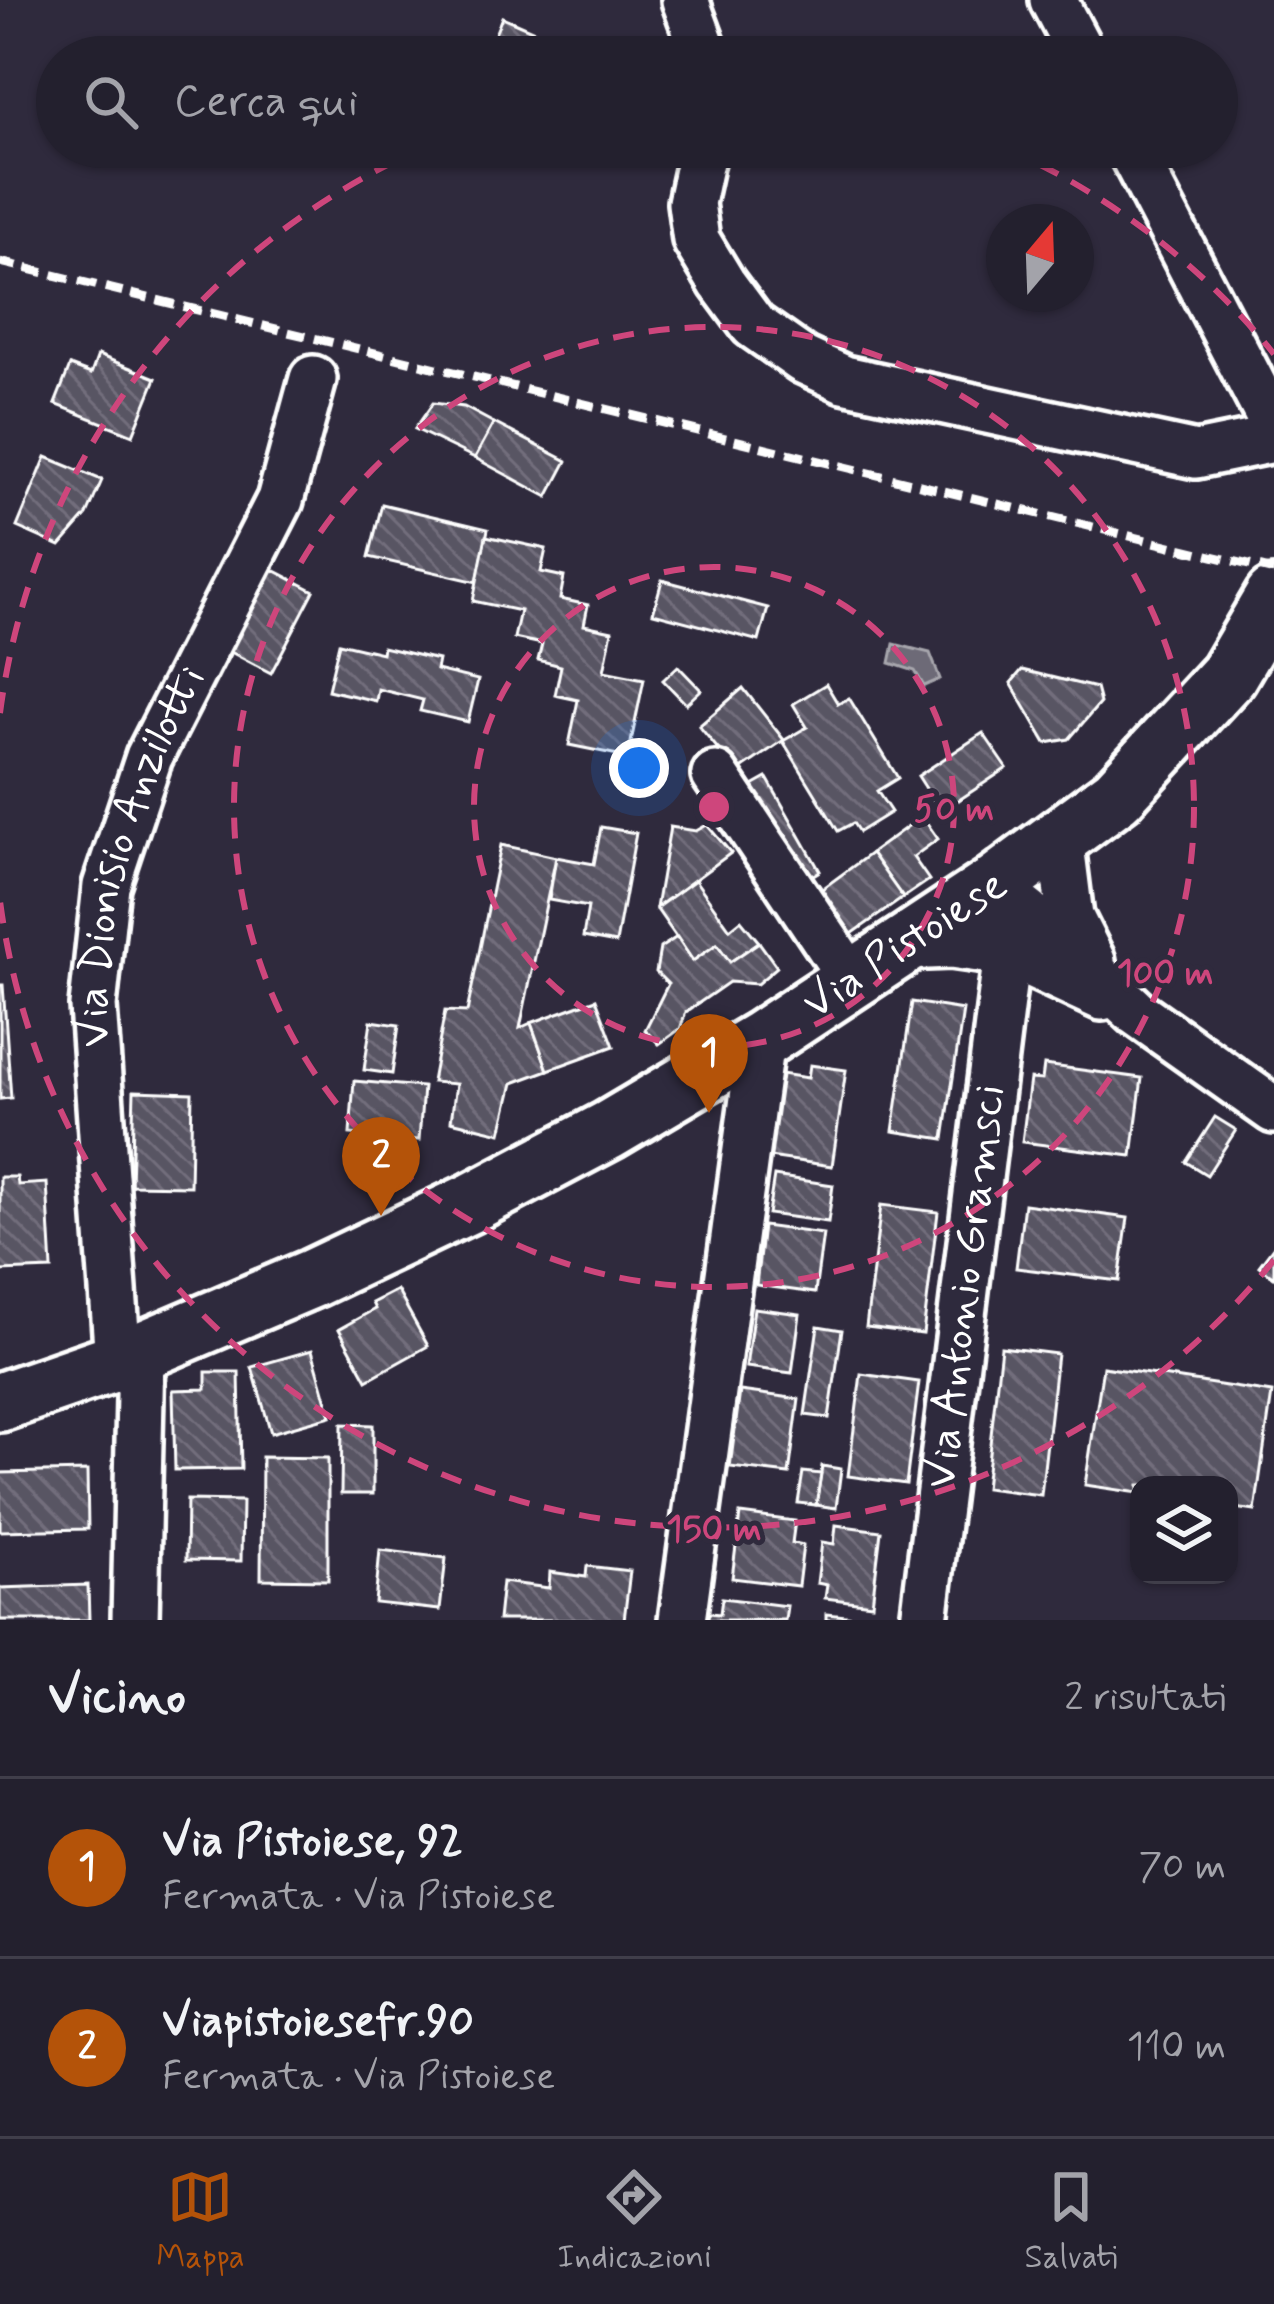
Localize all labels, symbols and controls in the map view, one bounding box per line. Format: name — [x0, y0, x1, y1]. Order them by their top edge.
search box — [36, 36, 1238, 168]
icon: search — [78, 69, 144, 135]
text: Cerca qui — [174, 73, 358, 132]
north arrow — [986, 204, 1094, 312]
street label: Via Dionisio Anzilotti — [63, 656, 220, 1049]
your location — [609, 738, 669, 798]
centre of rings — [693, 786, 735, 828]
text: 50 m — [914, 787, 994, 834]
street label: Via Pistoiese — [791, 856, 1019, 1034]
text: 100 m — [1117, 951, 1213, 998]
pin: 1 — [670, 1014, 748, 1113]
street label: Via Antonio Gramsci — [911, 1081, 1020, 1492]
pin: 2 — [342, 1117, 420, 1216]
map controls — [1130, 1476, 1238, 1584]
button: layers — [1130, 1476, 1238, 1584]
text: 150 m — [666, 1507, 762, 1554]
text: Vicino — [48, 1665, 186, 1731]
text: 2 risultati — [1064, 1673, 1226, 1724]
text: Via Pistoiese, 92 — [162, 1813, 463, 1872]
text: 1 — [78, 1842, 96, 1893]
text: 70 m — [1138, 1842, 1226, 1893]
text: Fermata · Via Pistoiese — [162, 1872, 555, 1923]
text: Viapistoiesefr.90 — [162, 1993, 474, 2052]
text: 2 — [77, 2022, 97, 2073]
text: 110 m — [1127, 2022, 1226, 2073]
text: Fermata · Via Pistoiese — [162, 2052, 555, 2103]
tab: Mappa — [156, 2164, 245, 2280]
tab: Indicazioni — [557, 2164, 712, 2280]
tab: Salvati — [1024, 2164, 1118, 2280]

